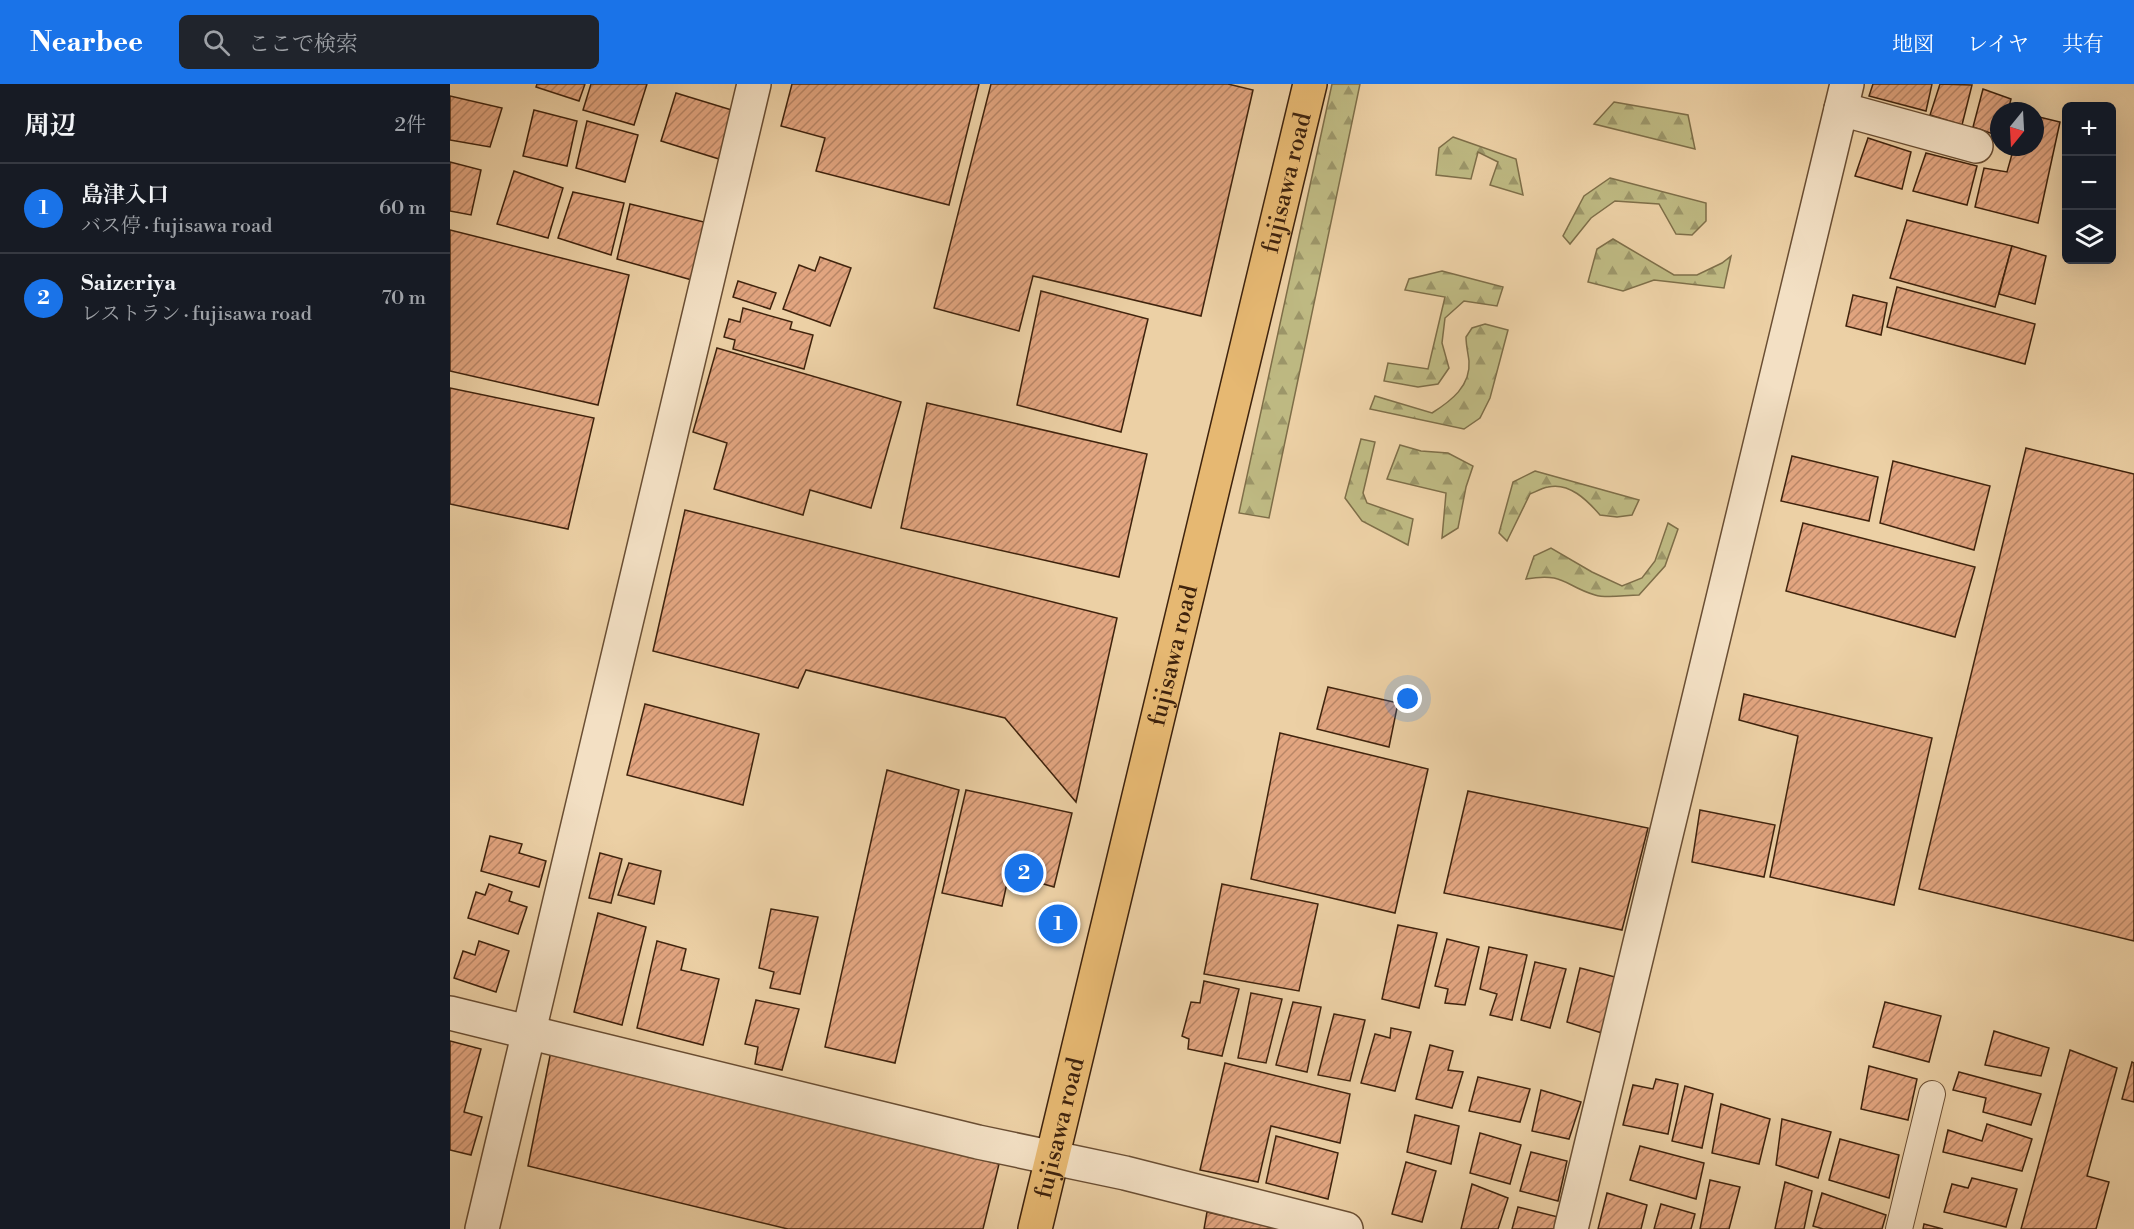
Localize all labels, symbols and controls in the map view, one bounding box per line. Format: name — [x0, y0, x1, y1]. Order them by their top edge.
search box — [179, 15, 599, 69]
text: Nearbee — [30, 25, 143, 60]
icon: search — [200, 26, 233, 59]
text: ここで検索 — [248, 31, 358, 58]
text: 地図 — [1892, 32, 1934, 58]
text: レイヤ — [1967, 32, 2029, 58]
text: 共有 — [2062, 32, 2104, 58]
north arrow — [1990, 102, 2044, 156]
map controls — [2062, 102, 2116, 264]
button: + — [2062, 102, 2116, 156]
street label: fujisawa road — [1256, 109, 1319, 256]
text: 周辺 — [24, 110, 76, 142]
text: 2件 — [395, 113, 426, 138]
button: − — [2062, 156, 2116, 210]
text: 島津入口 — [81, 182, 169, 209]
text: 1 — [39, 196, 48, 221]
text: 60 m — [379, 196, 426, 221]
button: layers — [2062, 210, 2116, 264]
text: バス停 · fujisawa road — [81, 214, 272, 239]
text: Saizeriya — [81, 270, 176, 297]
text: 2 — [37, 286, 50, 311]
text: 70 m — [382, 286, 426, 311]
text: レストラン · fujisawa road — [81, 302, 312, 327]
street label: fujisawa road — [1142, 582, 1205, 729]
your location — [1393, 684, 1422, 713]
pin: 2 — [1004, 850, 1044, 896]
pin: 1 — [1038, 902, 1078, 946]
street label: fujisawa road — [1029, 1054, 1092, 1202]

